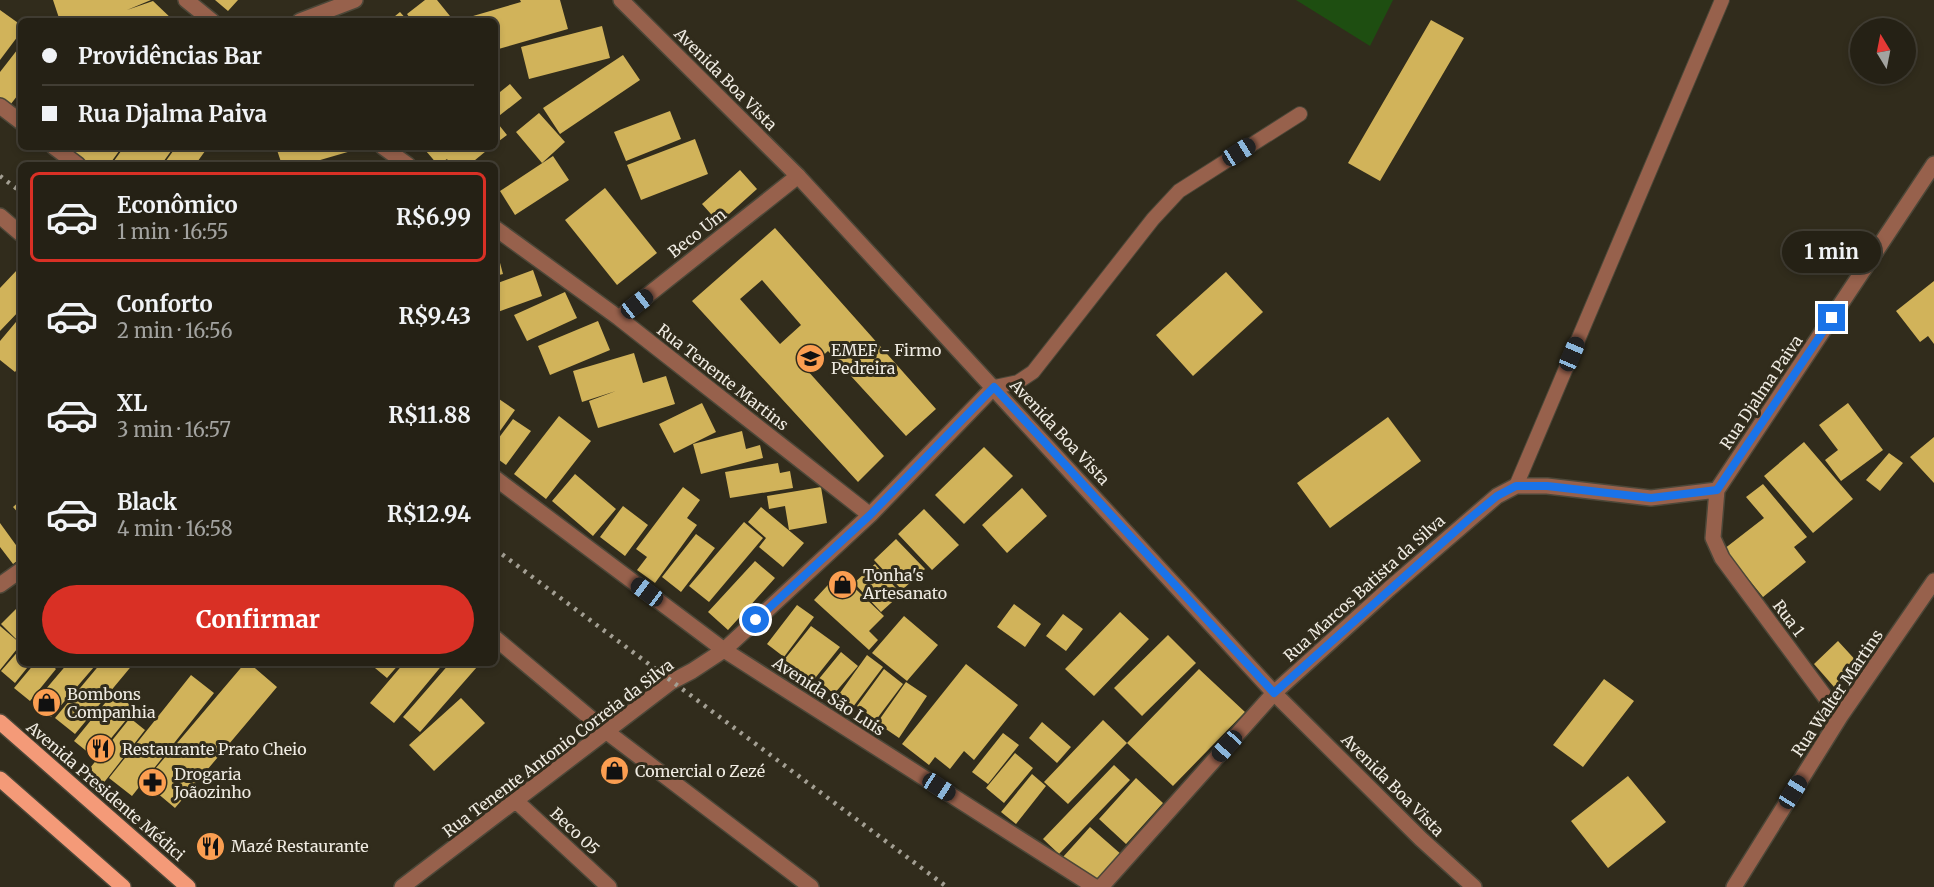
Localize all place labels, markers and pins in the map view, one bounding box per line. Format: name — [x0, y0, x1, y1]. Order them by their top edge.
place label: EMEF - Firmo Pedreira — [831, 340, 941, 378]
school or university icon: EMEF - Firmo Pedreira — [794, 343, 826, 375]
place label: Tonha's Artesanato — [862, 565, 947, 603]
shop icon: Tonha's Artesanato — [826, 568, 858, 600]
place label: Bombons Companhia — [67, 684, 156, 722]
shop icon: Bombons Companhia — [30, 687, 62, 719]
restaurant icon: Restaurante Prato Cheio — [85, 733, 117, 765]
place label: Restaurante Prato Cheio — [122, 739, 307, 759]
shop icon: Comercial o Zezé — [598, 755, 630, 787]
place label: Comercial o Zezé — [635, 761, 765, 781]
place label: Drogaria Joãozinho — [173, 764, 251, 802]
pharmacy icon: Drogaria Joãozinho — [137, 767, 169, 799]
restaurant icon: Mazé Restaurante — [194, 830, 226, 862]
place label: Mazé Restaurante — [231, 836, 369, 856]

